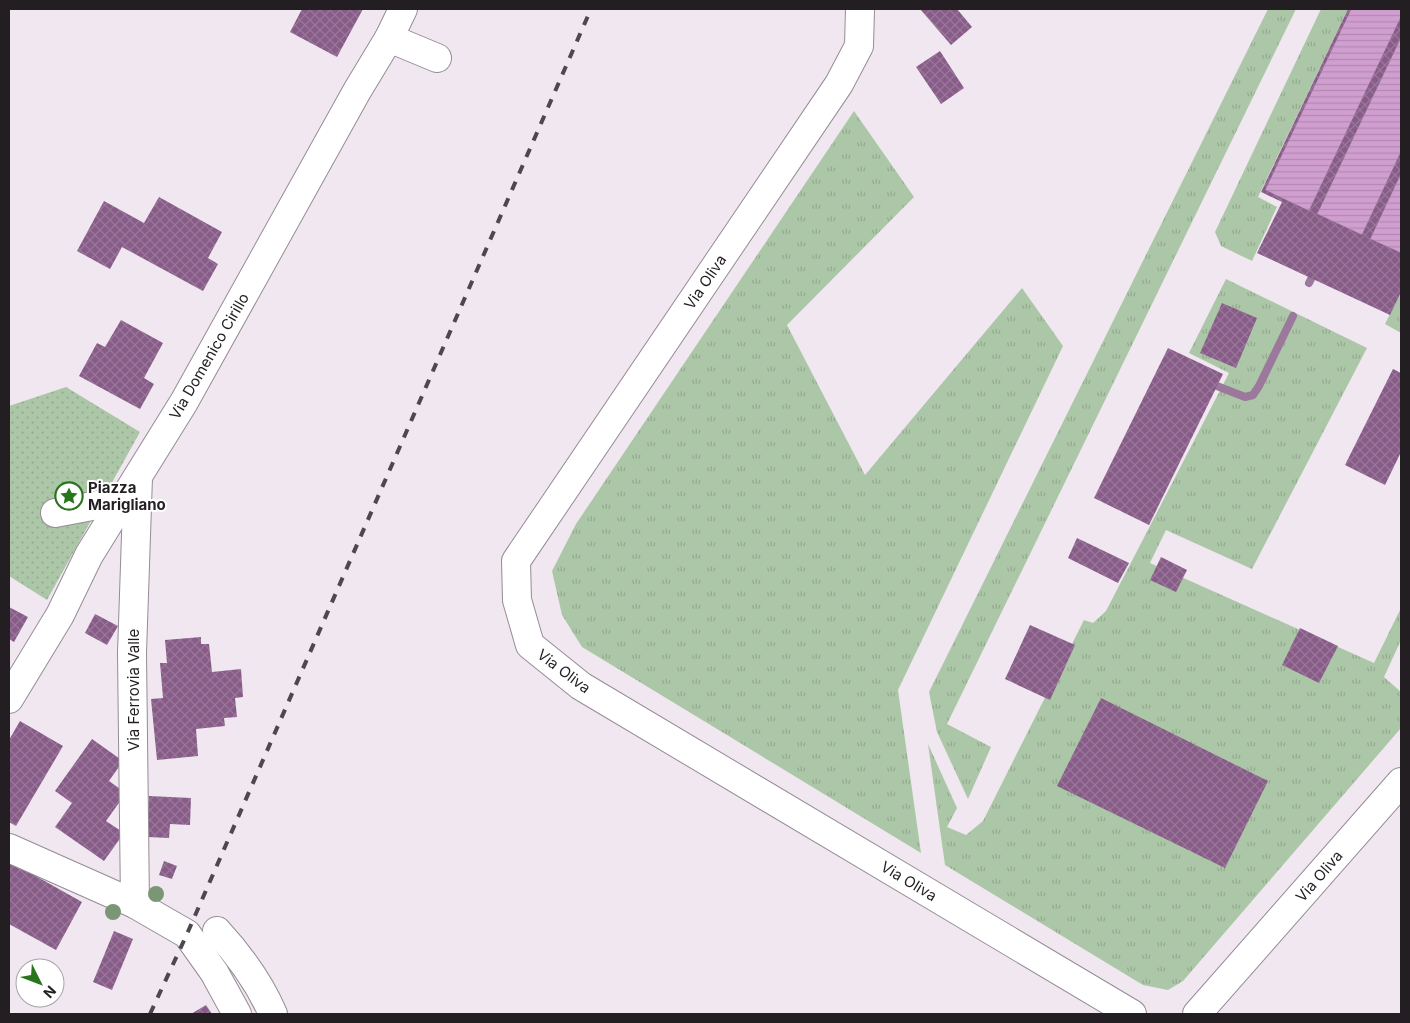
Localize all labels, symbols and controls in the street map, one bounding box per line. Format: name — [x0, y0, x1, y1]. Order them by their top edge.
street label: Via Oliva — [680, 251, 730, 313]
street label: Via Domenico Cirillo — [165, 289, 253, 423]
place label: Piazza Marigliano — [88, 478, 166, 514]
place icon: Piazza Marigliano — [54, 481, 84, 511]
street label: Via Ferrovia Valle — [124, 629, 143, 751]
street label: Via Oliva — [533, 645, 595, 697]
street label: Via Oliva — [1291, 846, 1347, 906]
street label: Via Oliva — [877, 857, 941, 905]
north arrow — [15, 958, 65, 1008]
text: N — [40, 982, 60, 1002]

